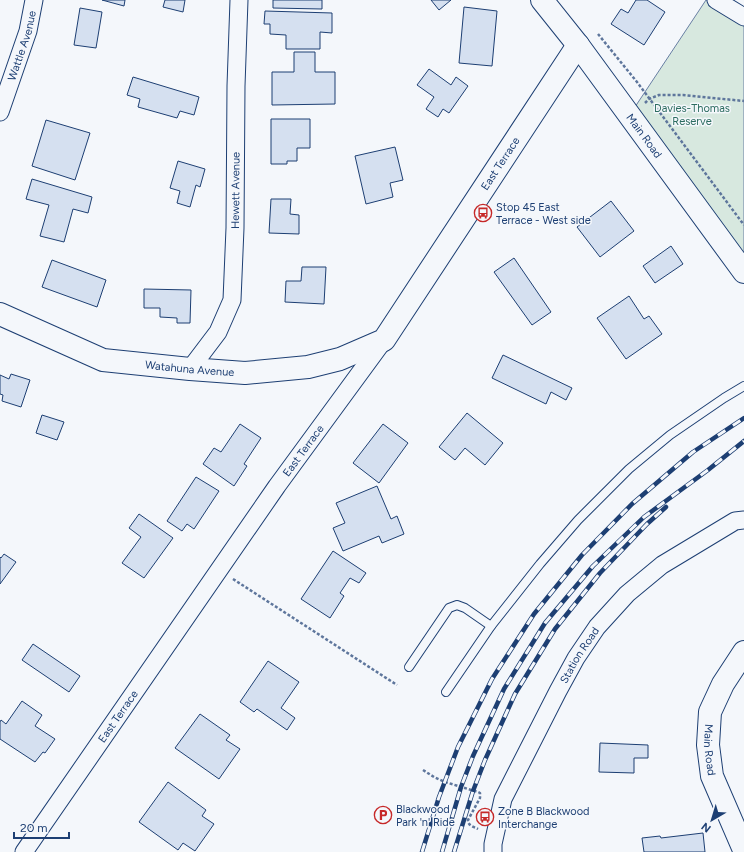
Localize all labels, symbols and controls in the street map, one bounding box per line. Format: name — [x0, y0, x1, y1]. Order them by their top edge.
street label: Wattle Avenue — [5, 10, 39, 82]
park label: Davies-Thomas Reserve — [654, 102, 730, 128]
street label: Main Road — [623, 111, 664, 161]
street label: East Terrace — [478, 135, 523, 193]
street label: Hewett Avenue — [229, 152, 243, 229]
place label: Stop 45 East Terrace - West side — [496, 201, 591, 227]
bus stop icon: Stop 45 East Terrace - West side — [473, 203, 493, 223]
street label: Watahuna Avenue — [144, 358, 235, 379]
street label: East Terrace — [280, 422, 327, 479]
street label: Station Road — [557, 625, 602, 686]
street label: East Terrace — [96, 688, 141, 745]
street label: Main Road — [701, 724, 718, 776]
north arrow — [692, 800, 732, 840]
place label: Blackwood Park 'n' Ride — [396, 803, 455, 829]
parking icon: Blackwood Park 'n' Ride — [373, 805, 393, 825]
place label: Zone B Blackwood Interchange — [498, 805, 589, 831]
bus stop icon: Zone B Blackwood Interchange — [475, 807, 495, 827]
scale bar — [14, 814, 69, 840]
text: N — [699, 820, 714, 835]
text: 20 m — [20, 821, 48, 835]

